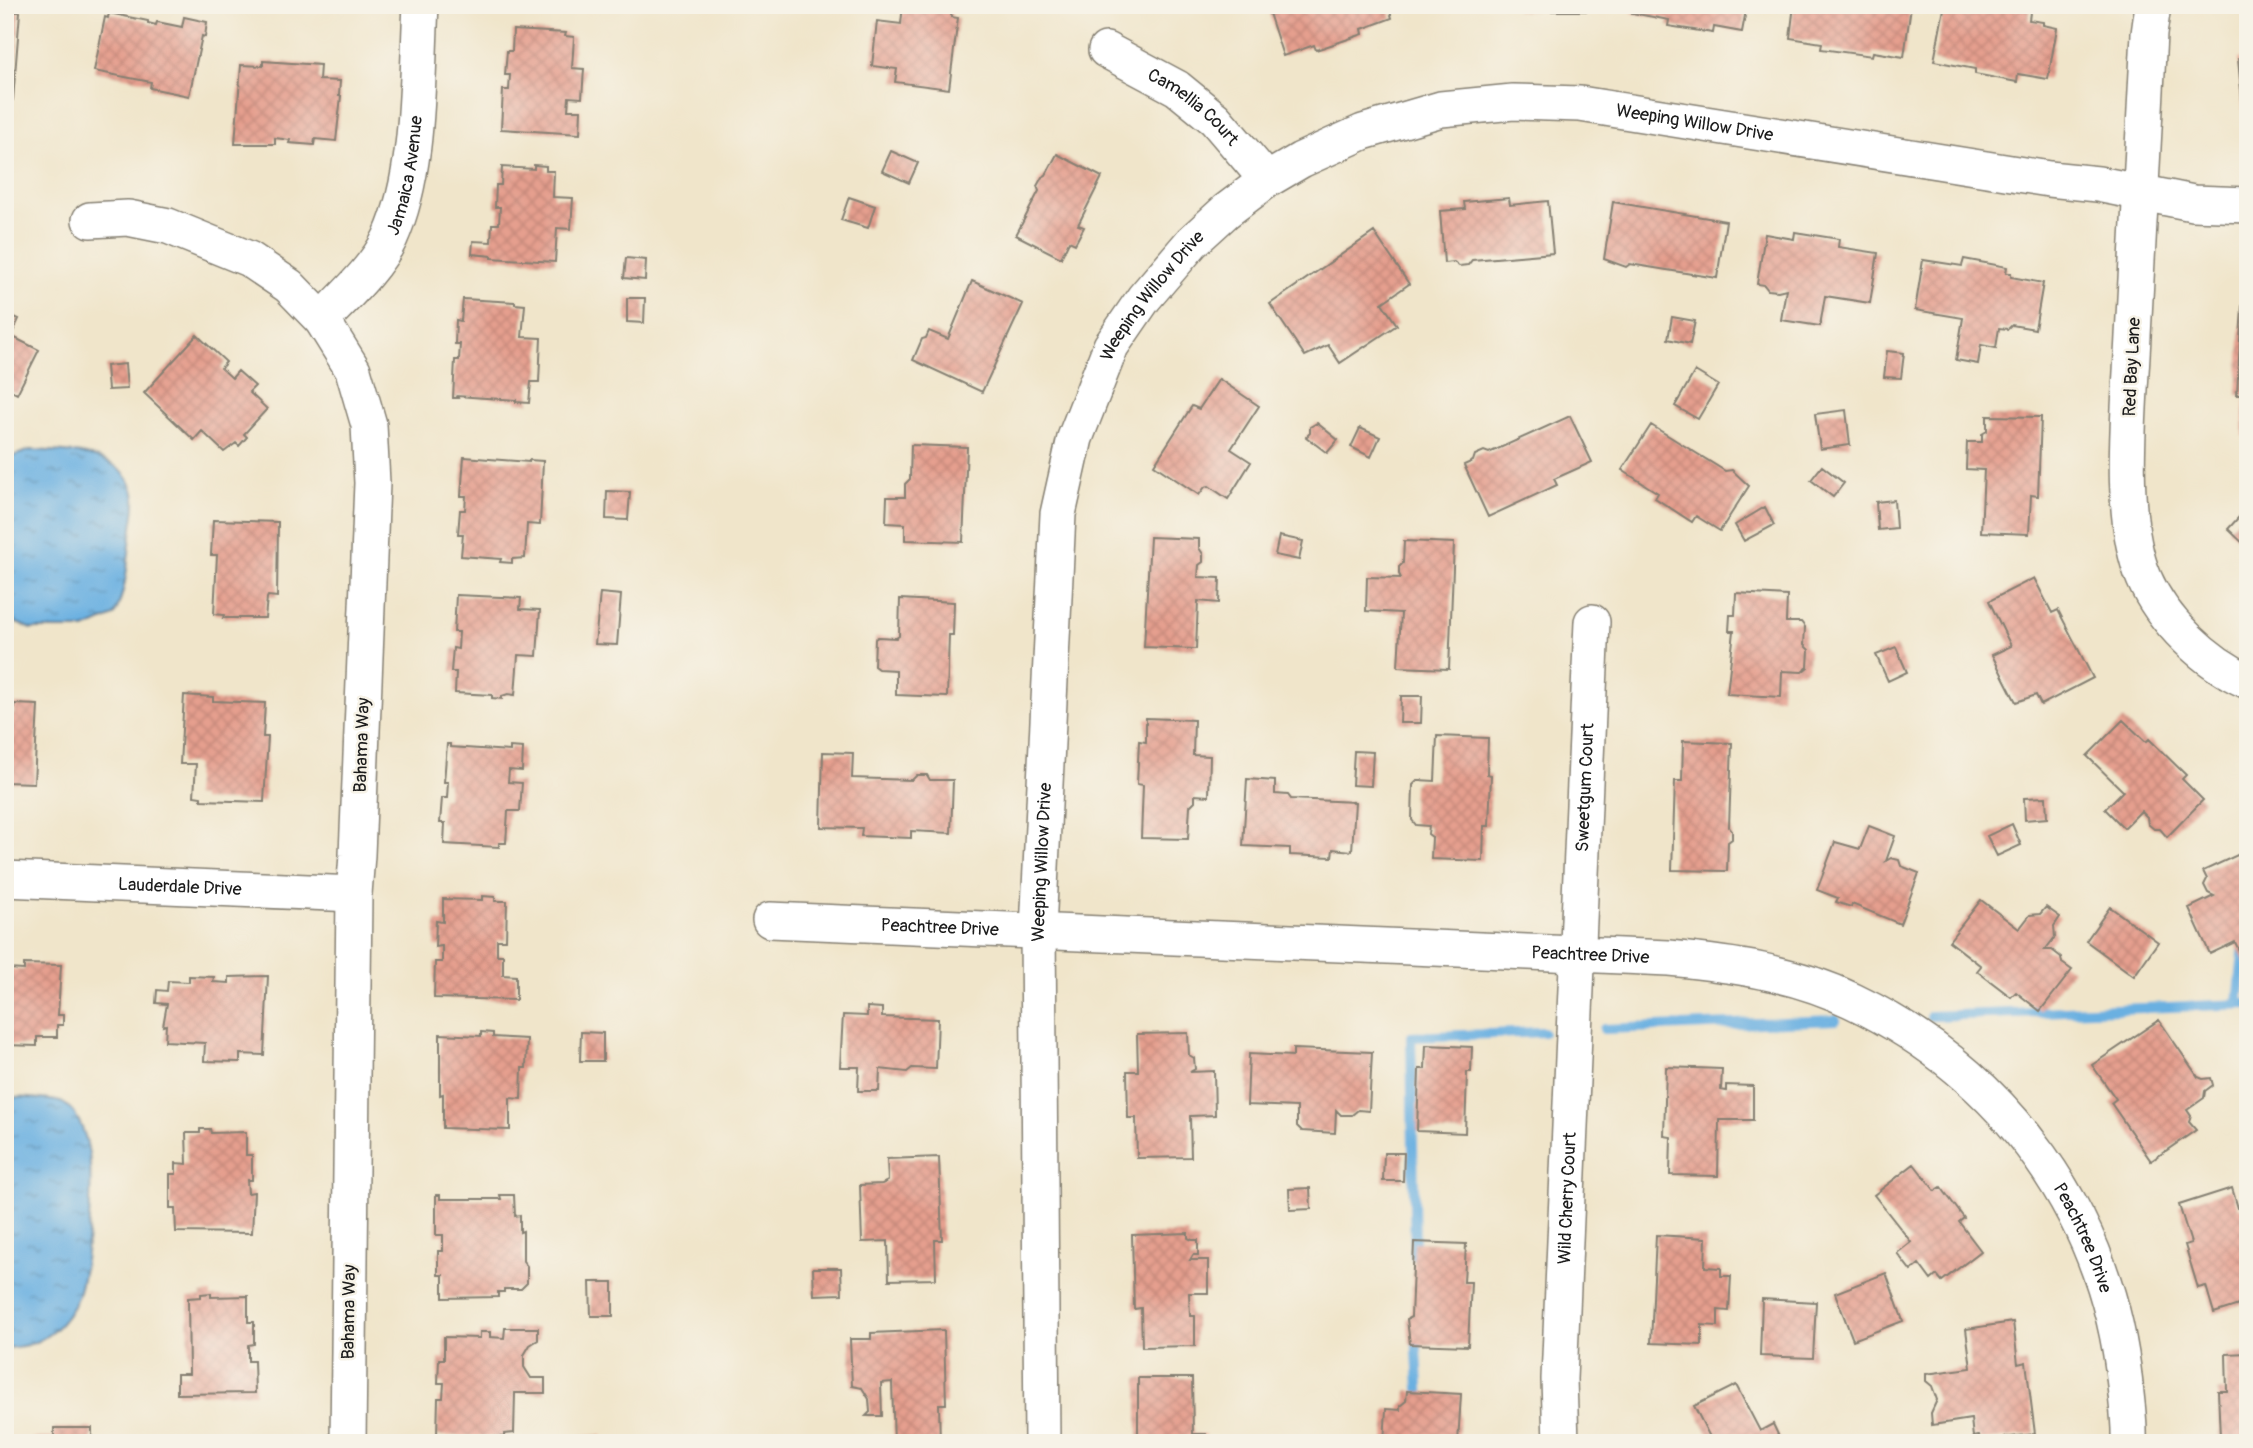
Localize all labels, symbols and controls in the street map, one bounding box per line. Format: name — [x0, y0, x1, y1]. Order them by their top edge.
street label: Camellia Court — [1144, 63, 1245, 151]
street label: Weeping Willow Drive — [1614, 98, 1775, 146]
street label: Jamaica Avenue — [381, 115, 427, 239]
street label: Weeping Willow Drive — [1095, 225, 1209, 364]
street label: Red Bay Lane — [2118, 317, 2146, 417]
street label: Bahama Way — [349, 697, 375, 793]
street label: Sweetgum Court — [1570, 722, 1599, 852]
street label: Weeping Willow Drive — [1026, 782, 1057, 942]
street label: Lauderdale Drive — [117, 872, 242, 901]
street label: Peachtree Drive — [880, 913, 1000, 941]
street label: Peachtree Drive — [1531, 941, 1650, 969]
street label: Wild Cherry Court — [1553, 1131, 1581, 1265]
street label: Peachtree Drive — [2048, 1179, 2117, 1296]
street label: Bahama Way — [337, 1264, 361, 1360]

